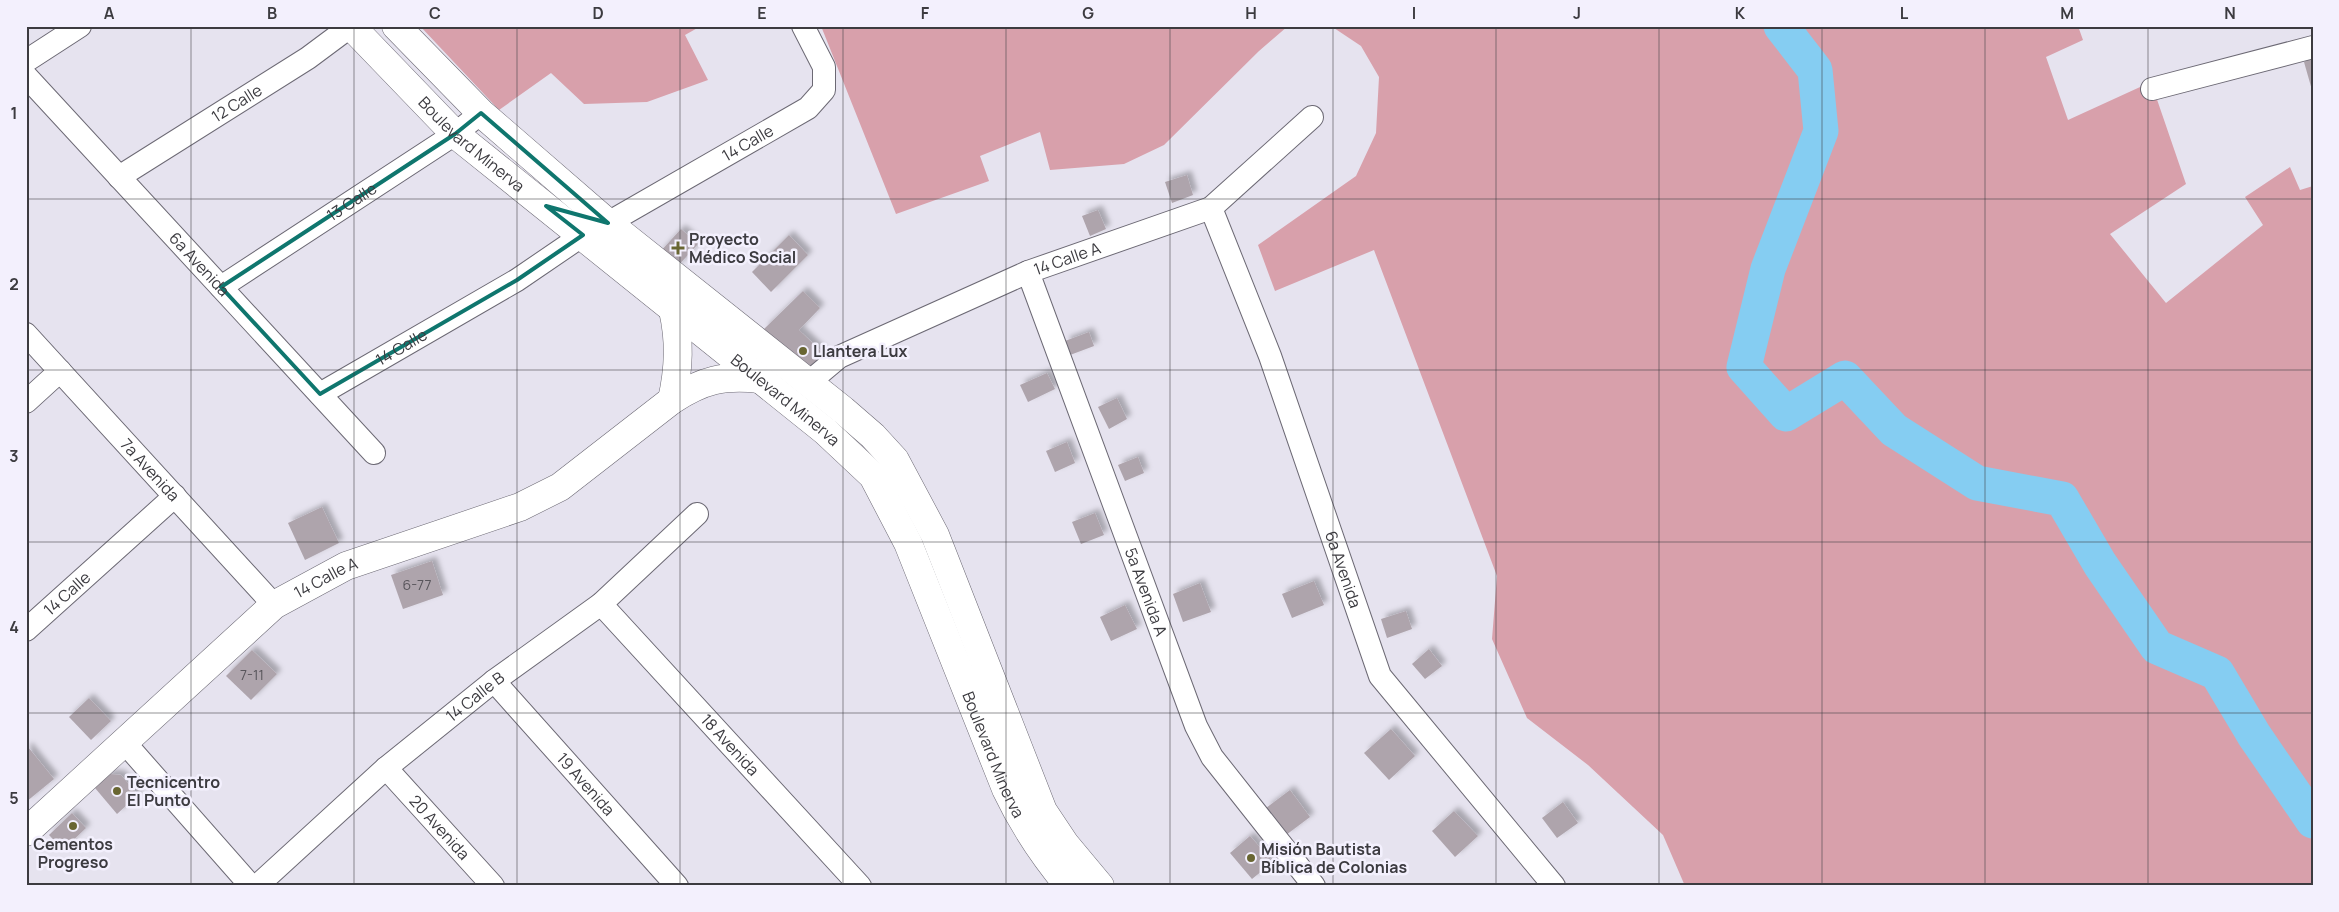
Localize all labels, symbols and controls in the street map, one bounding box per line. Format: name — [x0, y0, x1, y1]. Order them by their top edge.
text: A — [104, 2, 115, 24]
text: B — [267, 2, 277, 24]
text: C — [429, 2, 441, 24]
text: D — [592, 2, 604, 24]
text: E — [757, 2, 767, 24]
text: F — [921, 2, 930, 24]
text: G — [1082, 2, 1094, 24]
text: H — [1245, 2, 1257, 24]
text: I — [1412, 2, 1416, 24]
text: J — [1573, 2, 1581, 24]
text: K — [1735, 2, 1746, 24]
text: L — [1900, 2, 1909, 24]
text: M — [2060, 2, 2074, 24]
text: N — [2224, 2, 2236, 24]
street label: 12 Calle — [207, 79, 266, 127]
street label: Boulevard Minerva — [414, 92, 529, 197]
text: 1 — [10, 102, 18, 124]
street label: 14 Calle — [718, 119, 777, 166]
street label: 13 Calle — [322, 177, 381, 226]
street label: 6a Avenida — [164, 227, 235, 301]
place label: Proyecto Médico Social — [689, 228, 796, 268]
street label: 14 Calle A — [1031, 237, 1103, 280]
marker: Proyecto Médico Social — [671, 241, 685, 255]
text: 2 — [9, 273, 19, 295]
street label: 14 Calle — [372, 323, 431, 370]
place label: Llantera Lux — [813, 340, 908, 362]
marker: Llantera Lux — [797, 345, 809, 357]
street label: Boulevard Minerva — [726, 349, 845, 451]
street label: 7a Avenida — [116, 433, 185, 506]
text: 3 — [9, 445, 19, 467]
street label: 6a Avenida — [1320, 528, 1367, 611]
street label: 5a Avenida A — [1120, 544, 1173, 639]
street label: 14 Calle A — [290, 552, 361, 603]
street label: 14 Calle — [39, 566, 95, 620]
house number: 6-77 — [403, 575, 432, 594]
text: 4 — [9, 616, 19, 638]
house number: 7-11 — [240, 665, 264, 684]
street label: 14 Calle B — [441, 666, 509, 727]
street label: Boulevard Minerva — [957, 688, 1030, 822]
street label: 18 Avenida — [696, 709, 764, 780]
street label: 19 Avenida — [552, 748, 620, 820]
place label: Tecnicentro El Punto — [127, 771, 220, 811]
marker: Tecnicentro El Punto — [111, 785, 123, 797]
text: 5 — [9, 787, 19, 809]
street label: 20 Avenida — [405, 790, 475, 864]
marker: Cementos Progreso — [67, 820, 79, 832]
place label: Cementos Progreso — [33, 833, 113, 873]
place label: Misión Bautista Bíblica de Colonias — [1261, 838, 1407, 878]
marker: Misión Bautista Bíblica de Colonias — [1245, 852, 1257, 864]

